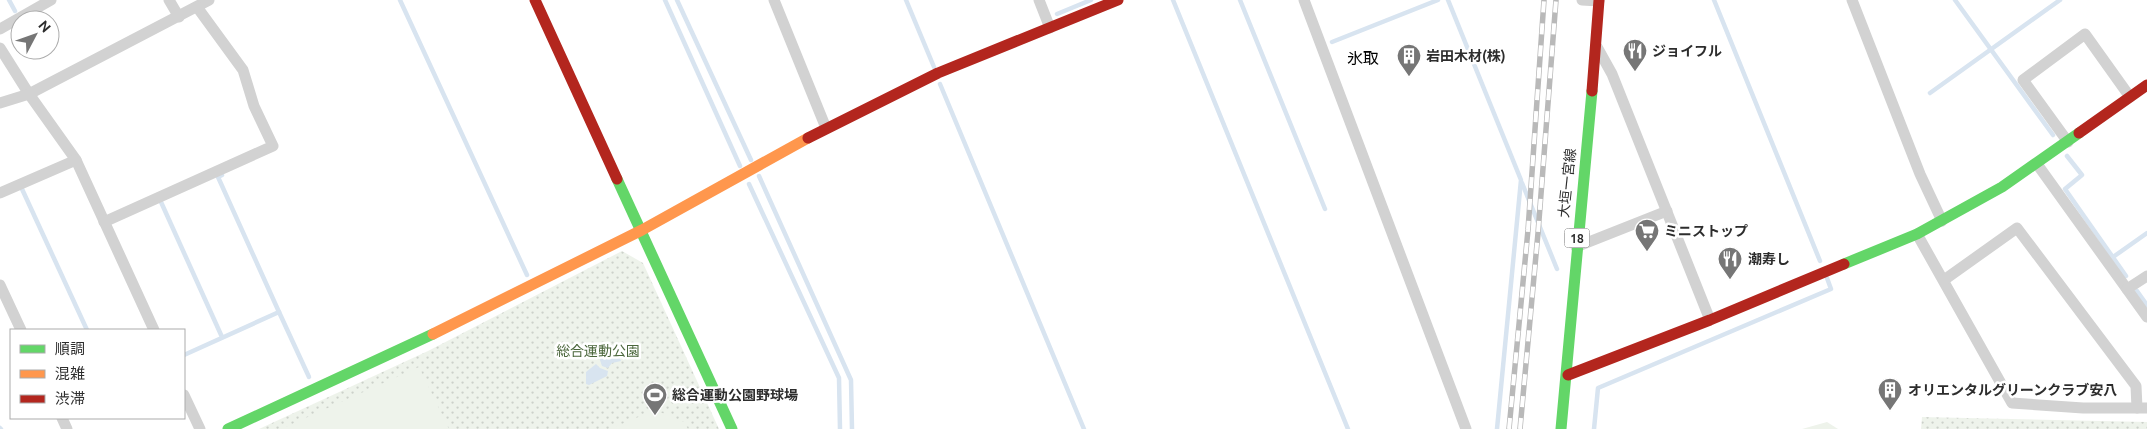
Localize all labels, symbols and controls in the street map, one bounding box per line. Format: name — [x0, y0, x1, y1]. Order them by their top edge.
north arrow — [10, 10, 60, 60]
text: N — [35, 17, 54, 36]
restaurant icon: ジョイフル — [1622, 38, 1648, 72]
building icon: 岩田木材(株) — [1396, 43, 1422, 77]
place label: ジョイフル — [1652, 43, 1722, 59]
place label: 岩田木材(株) — [1426, 48, 1506, 64]
district label: 氷取 — [1347, 49, 1379, 67]
street label: 大垣一宮線 — [1555, 147, 1579, 219]
supermarket icon: ミニストップ — [1634, 218, 1660, 252]
place label: ミニストップ — [1664, 223, 1748, 239]
road number: 18 — [1564, 228, 1590, 248]
restaurant icon: 潮寿し — [1717, 246, 1743, 280]
place label: 潮寿し — [1748, 251, 1790, 267]
legend — [10, 329, 185, 419]
text: 順調 — [55, 340, 85, 357]
park label: 総合運動公園 — [556, 343, 640, 359]
text: 混雑 — [55, 365, 85, 382]
building icon: オリエンタルグリーンクラブ安八 — [1877, 377, 1903, 411]
sports icon: 総合運動公園野球場 — [642, 382, 668, 416]
place label: オリエンタルグリーンクラブ安八 — [1908, 382, 2117, 398]
place label: 総合運動公園野球場 — [672, 387, 798, 403]
text: 渋滞 — [55, 390, 85, 407]

